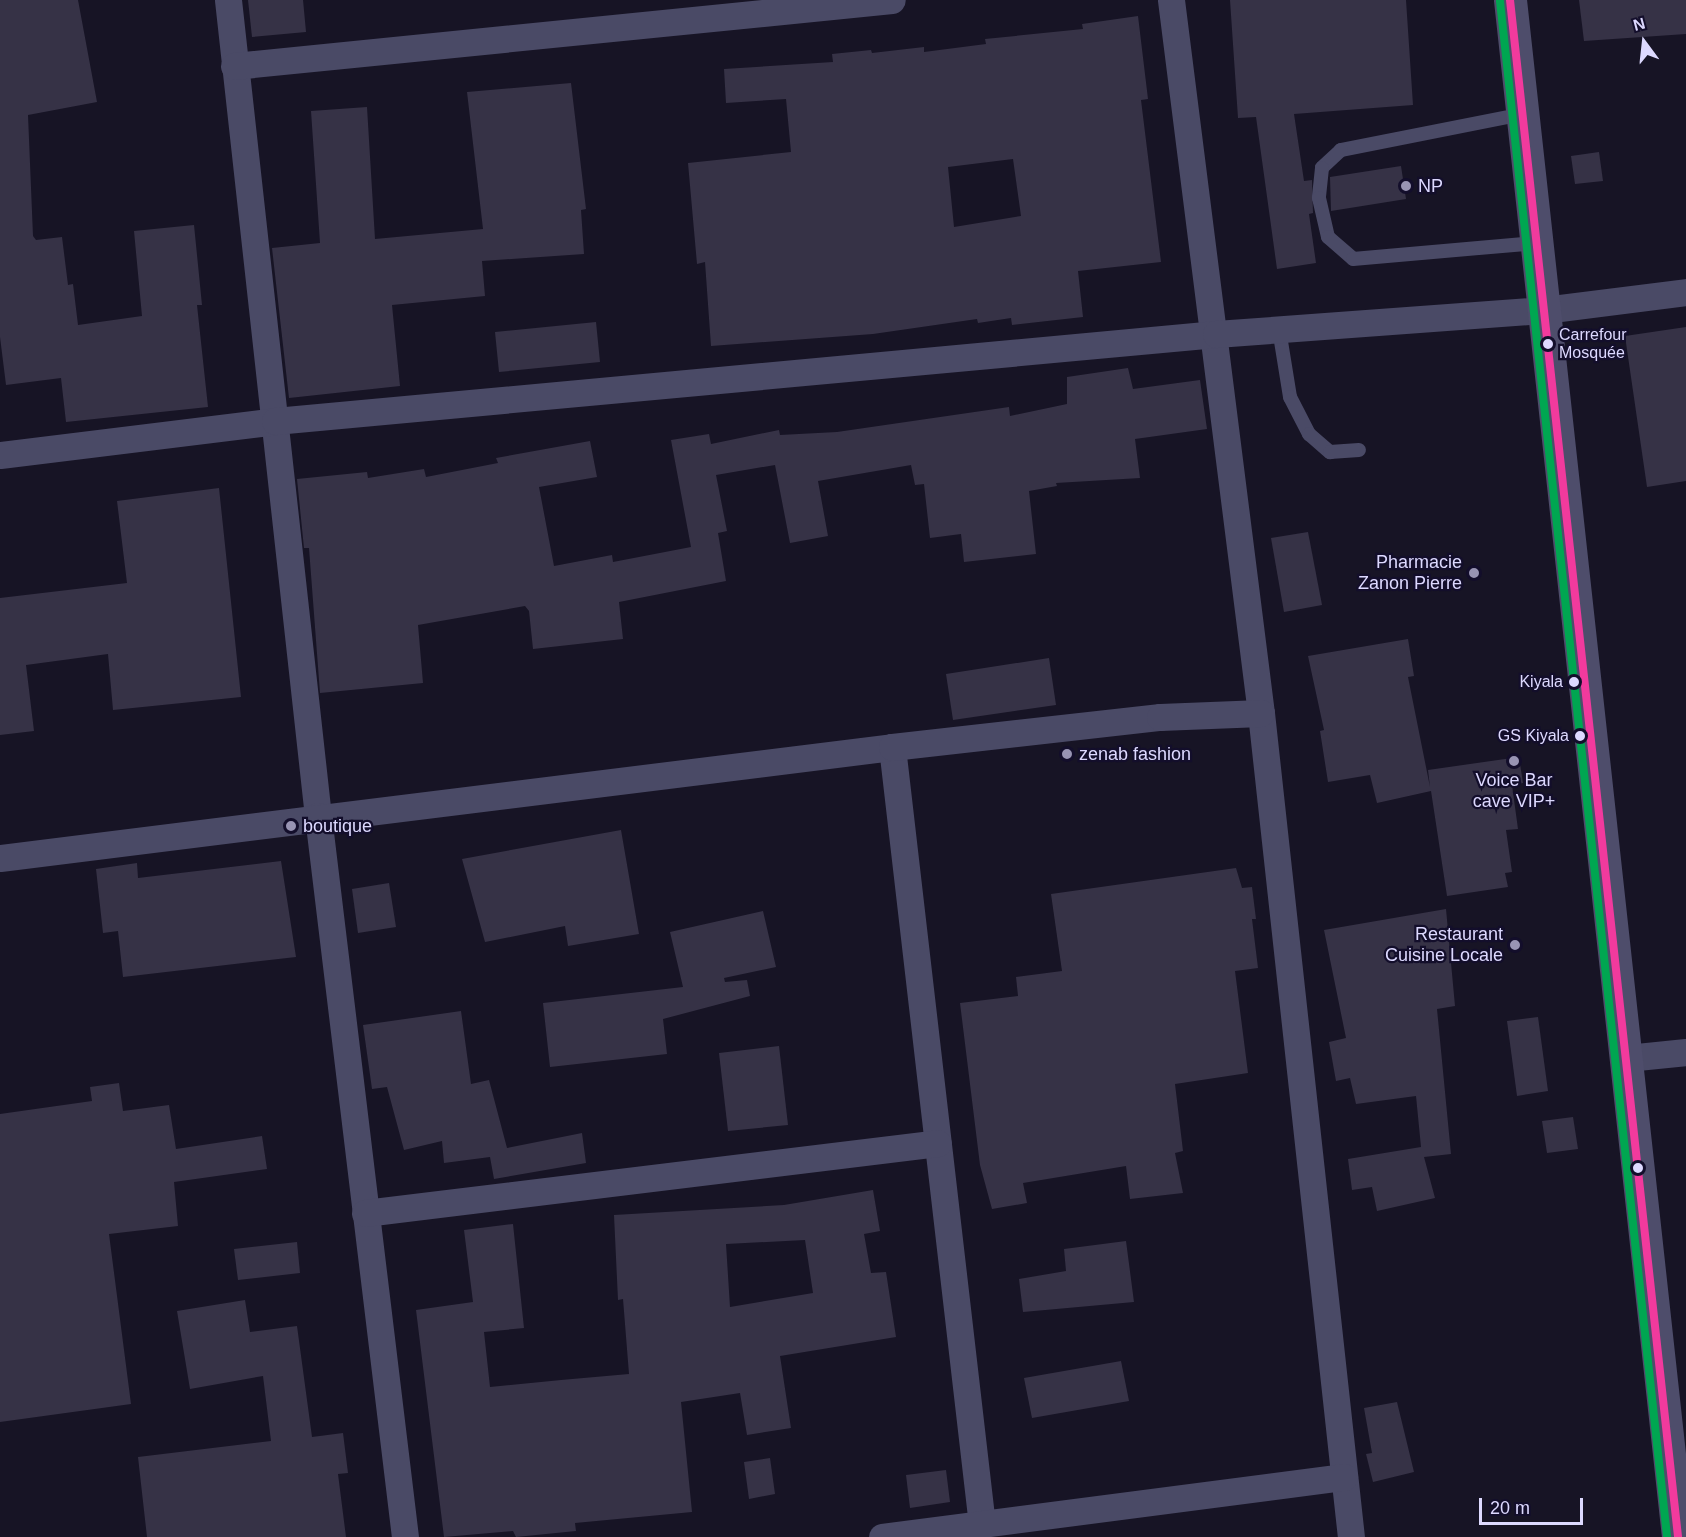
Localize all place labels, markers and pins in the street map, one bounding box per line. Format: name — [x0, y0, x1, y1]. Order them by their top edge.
place label: NP — [1418, 175, 1443, 197]
marker: NP — [1399, 179, 1413, 193]
place label: Carrefour Mosquée — [1559, 325, 1627, 363]
marker: Carrefour Mosquée — [1542, 338, 1554, 350]
place label: Pharmacie Zanon Pierre — [1358, 552, 1462, 594]
marker: Pharmacie Zanon Pierre — [1467, 566, 1481, 580]
place label: Kiyala — [1519, 672, 1563, 692]
marker: Kiyala — [1568, 676, 1580, 688]
place label: GS Kiyala — [1498, 726, 1569, 746]
marker: GS Kiyala — [1574, 730, 1586, 742]
place label: zenab fashion — [1079, 743, 1191, 765]
marker: zenab fashion — [1060, 747, 1074, 761]
marker: Voice Bar cave VIP+ — [1507, 754, 1521, 768]
place label: Voice Bar cave VIP+ — [1473, 770, 1555, 812]
place label: boutique — [303, 815, 372, 837]
marker: boutique — [284, 819, 298, 833]
place label: Restaurant Cuisine Locale — [1385, 924, 1503, 966]
marker: Restaurant Cuisine Locale — [1508, 938, 1522, 952]
unlabelled marker — [1632, 1162, 1644, 1174]

